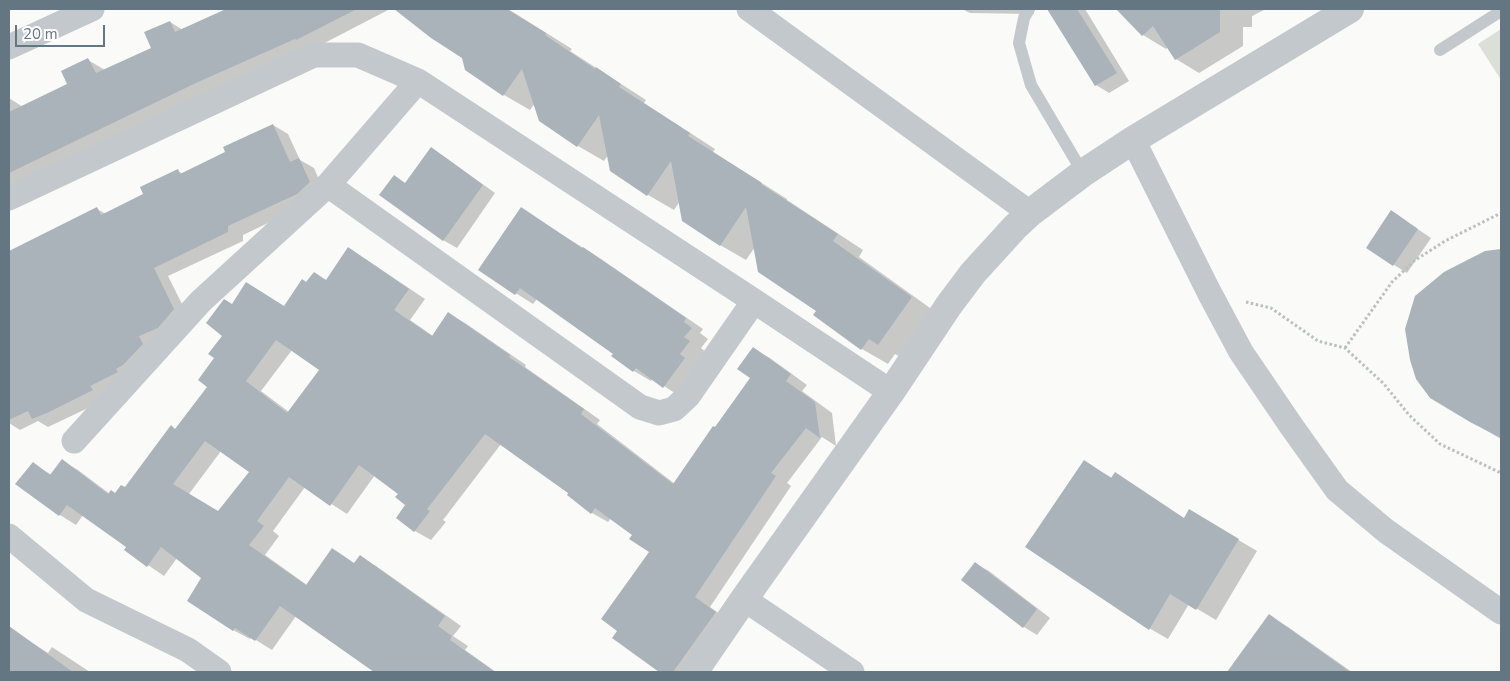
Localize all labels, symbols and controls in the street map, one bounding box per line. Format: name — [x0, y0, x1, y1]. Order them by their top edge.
scale bar — [18, 15, 108, 47]
text: 20 m — [23, 24, 58, 44]

